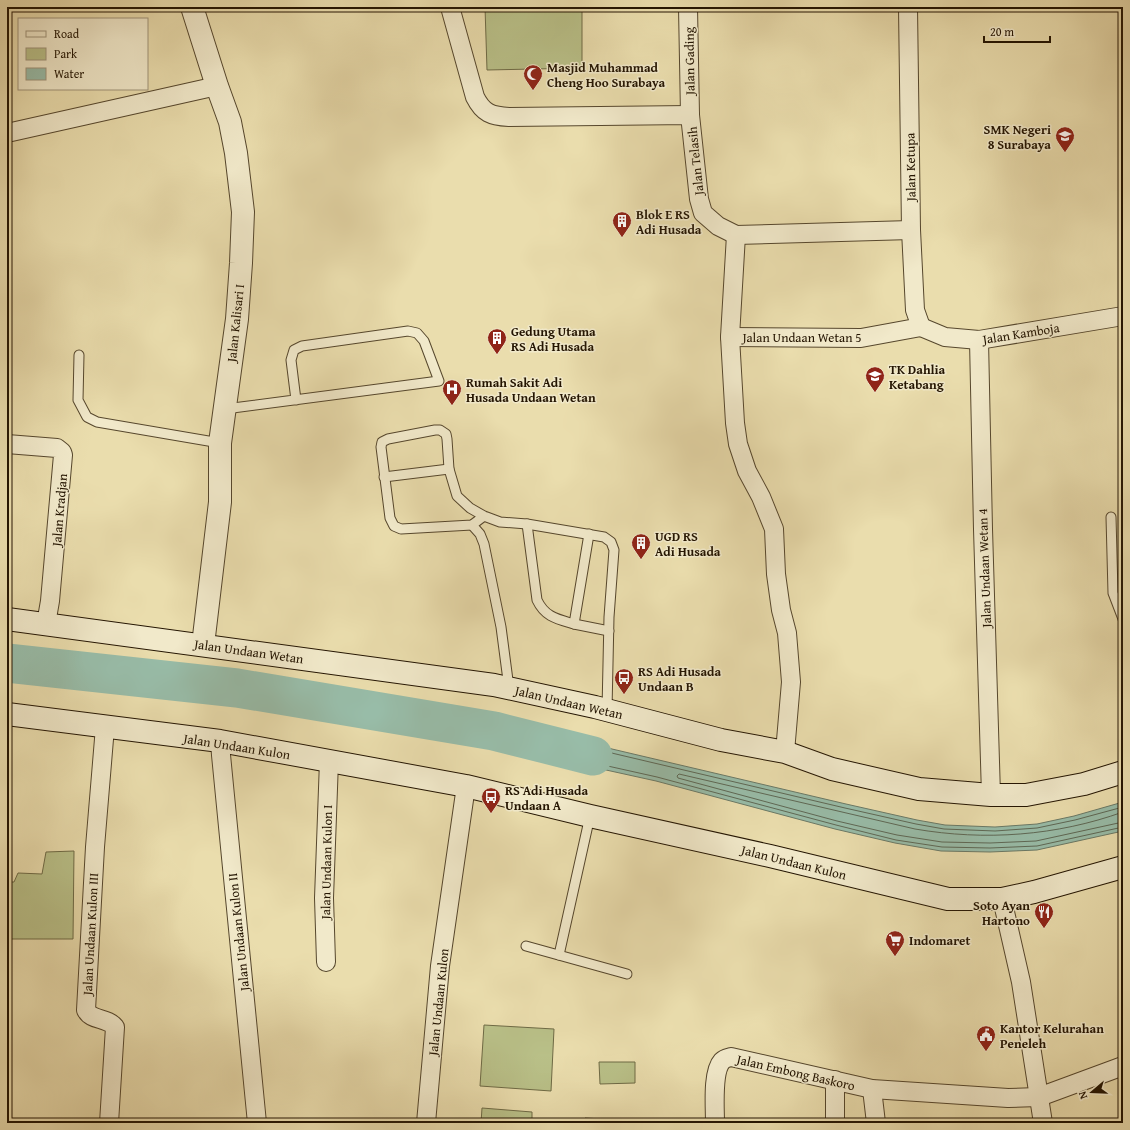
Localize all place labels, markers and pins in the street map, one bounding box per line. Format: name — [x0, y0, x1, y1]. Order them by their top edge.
place label: Masjid Muhammad Cheng Hoo Surabaya — [547, 58, 666, 92]
mosque icon: Masjid Muhammad Cheng Hoo Surabaya — [522, 63, 544, 91]
place label: SMK Negeri 8 Surabaya — [984, 120, 1051, 154]
school or university icon: SMK Negeri 8 Surabaya — [1054, 125, 1076, 153]
place label: Blok E RS Adi Husada — [636, 205, 702, 239]
building icon: Blok E RS Adi Husada — [611, 210, 633, 238]
place label: Gedung Utama RS Adi Husada — [511, 322, 596, 356]
building icon: Gedung Utama RS Adi Husada — [486, 327, 508, 355]
place label: TK Dahlia Ketabang — [889, 360, 946, 394]
school or university icon: TK Dahlia Ketabang — [864, 365, 886, 393]
place label: Rumah Sakit Adi Husada Undaan Wetan — [466, 373, 596, 407]
hospital icon: Rumah Sakit Adi Husada Undaan Wetan — [441, 378, 463, 406]
place label: UGD RS Adi Husada — [655, 527, 721, 561]
building icon: UGD RS Adi Husada — [630, 532, 652, 560]
place label: RS Adi Husada Undaan B — [638, 662, 722, 696]
bus stop icon: RS Adi Husada Undaan B — [613, 667, 635, 695]
place label: RS Adi Husada Undaan A — [505, 781, 589, 815]
bus stop icon: RS Adi Husada Undaan A — [480, 786, 502, 814]
place label: Soto Ayan Hartono — [973, 896, 1030, 930]
restaurant icon: Soto Ayan Hartono — [1033, 901, 1055, 929]
supermarket icon: Indomaret — [884, 929, 906, 957]
place label: Indomaret — [909, 931, 970, 950]
place label: Kantor Kelurahan Peneleh — [1000, 1019, 1104, 1053]
public building icon: Kantor Kelurahan Peneleh — [975, 1024, 997, 1052]

